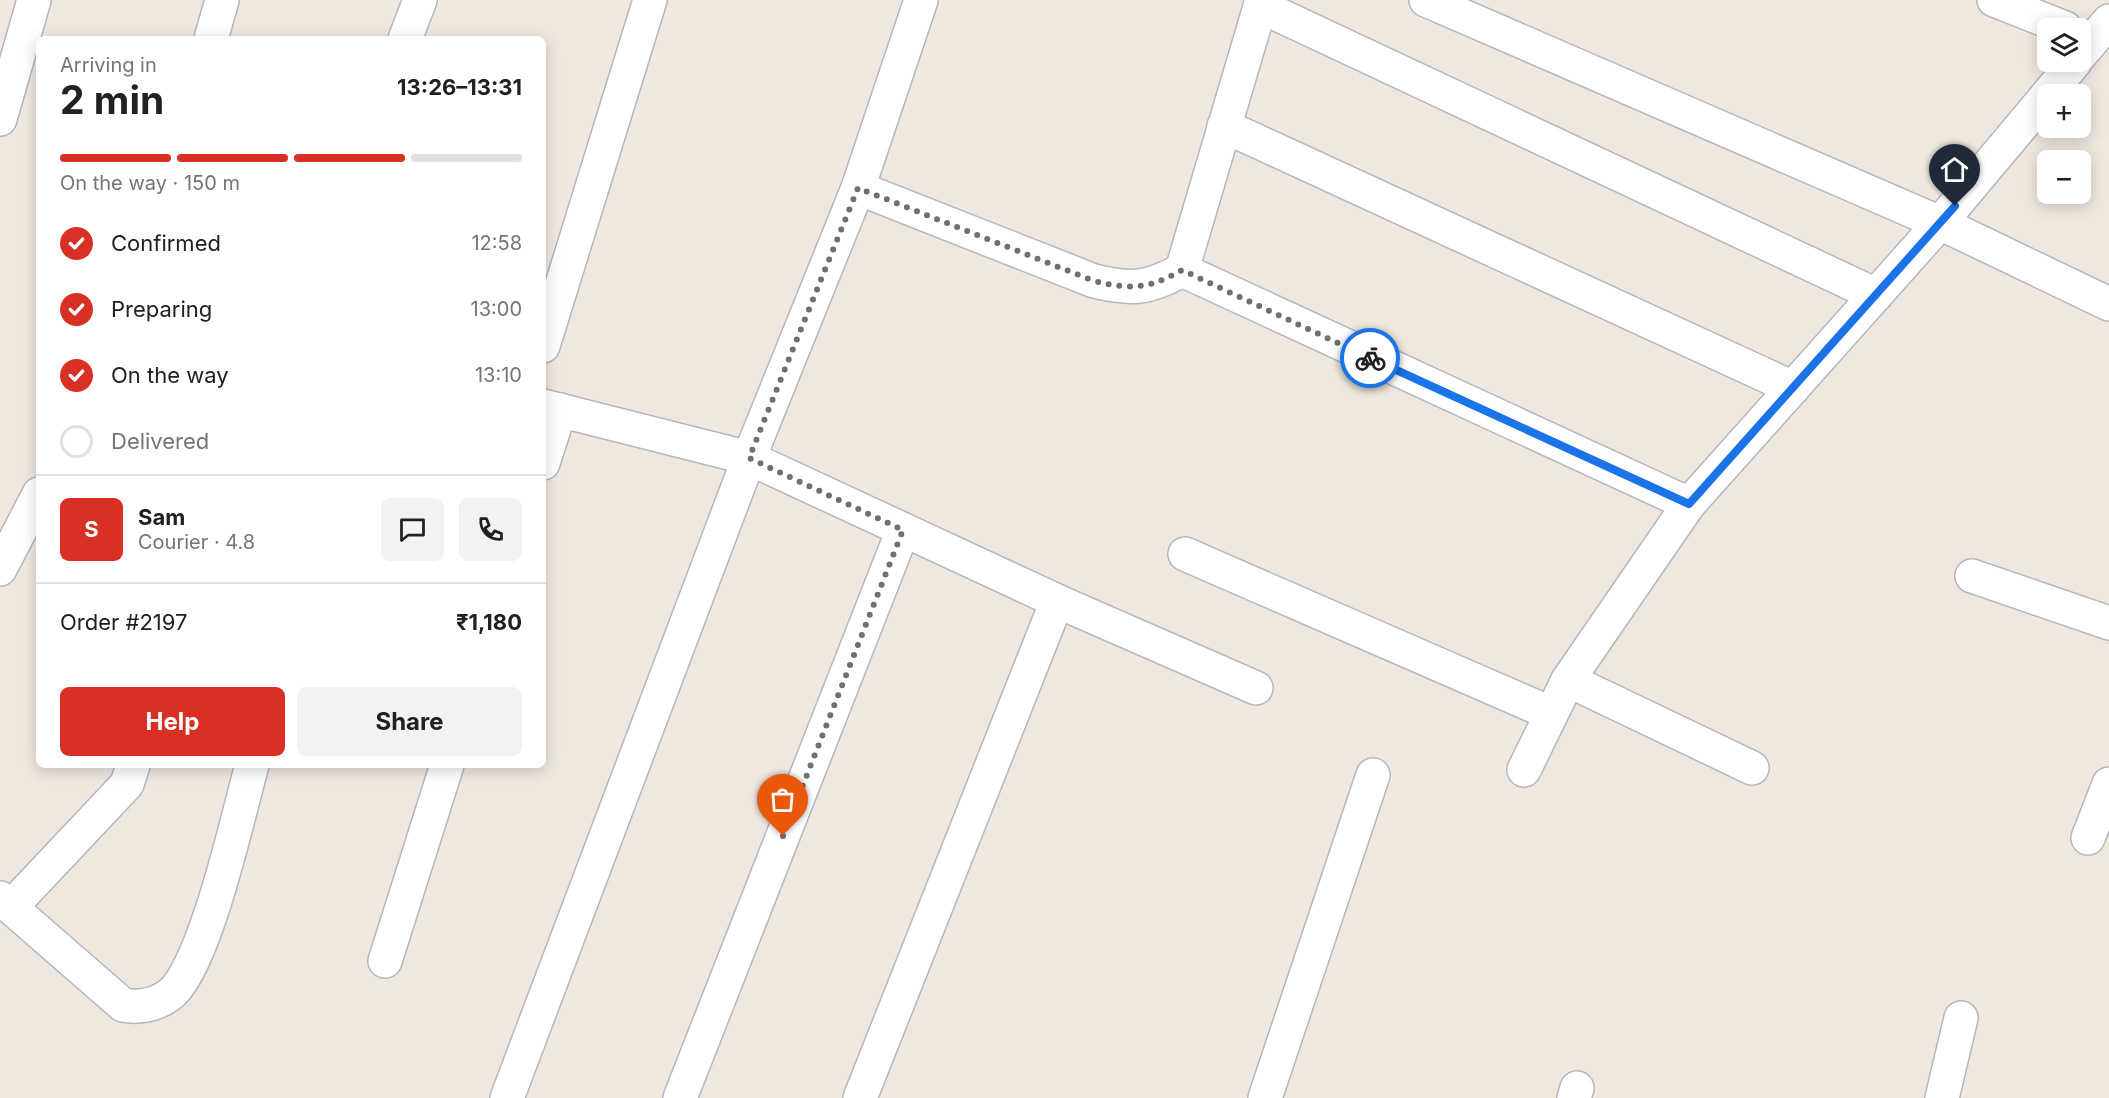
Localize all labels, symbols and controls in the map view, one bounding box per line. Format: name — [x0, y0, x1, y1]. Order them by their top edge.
map controls — [2037, 18, 2091, 204]
button: layers — [2037, 18, 2091, 72]
text: Arriving in — [60, 53, 157, 77]
text: 13:26–13:31 — [397, 74, 522, 100]
text: 2 min — [60, 76, 164, 123]
button: + — [2037, 84, 2091, 138]
pin — [1929, 144, 1980, 206]
button: − — [2037, 150, 2091, 204]
icon: home — [1938, 153, 1971, 186]
text: On the way · 150 m — [60, 171, 240, 195]
icon: check — [60, 227, 93, 260]
text: Confirmed — [111, 230, 221, 256]
text: 12:58 — [471, 231, 522, 255]
icon: check — [60, 293, 93, 326]
text: Preparing — [111, 296, 212, 322]
text: 13:00 — [471, 297, 522, 321]
courier — [1340, 328, 1400, 388]
icon: bike — [1354, 342, 1387, 375]
icon: check — [60, 359, 93, 392]
text: On the way — [111, 362, 229, 388]
text: 13:10 — [475, 363, 522, 387]
text: Delivered — [111, 428, 209, 454]
button: chat — [381, 498, 444, 561]
button: phone — [459, 498, 522, 561]
text: Sam — [138, 504, 185, 530]
text: S — [84, 516, 99, 542]
text: Courier · 4.8 — [138, 530, 255, 554]
text: Order #2197 — [60, 609, 187, 635]
text: ₹1,180 — [456, 609, 522, 635]
button: Help — [60, 687, 285, 756]
button: Share — [297, 687, 522, 756]
pin — [757, 774, 808, 836]
icon: bag — [766, 783, 799, 816]

